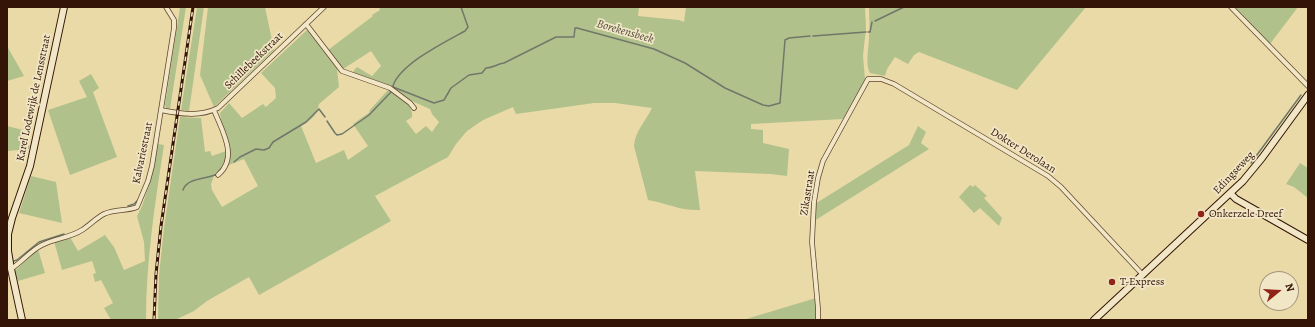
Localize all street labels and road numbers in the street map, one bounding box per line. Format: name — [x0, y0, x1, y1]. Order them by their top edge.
street label: Schillebeekstraat — [222, 30, 286, 92]
street label: Karel Lodewijk de Lensstraat — [14, 34, 54, 162]
street label: Kalvariestraat — [130, 121, 156, 185]
street label: Dokter Derolaan — [988, 126, 1058, 176]
street label: Edingseweg — [1211, 149, 1257, 197]
street label: Zikastraat — [798, 169, 818, 217]

